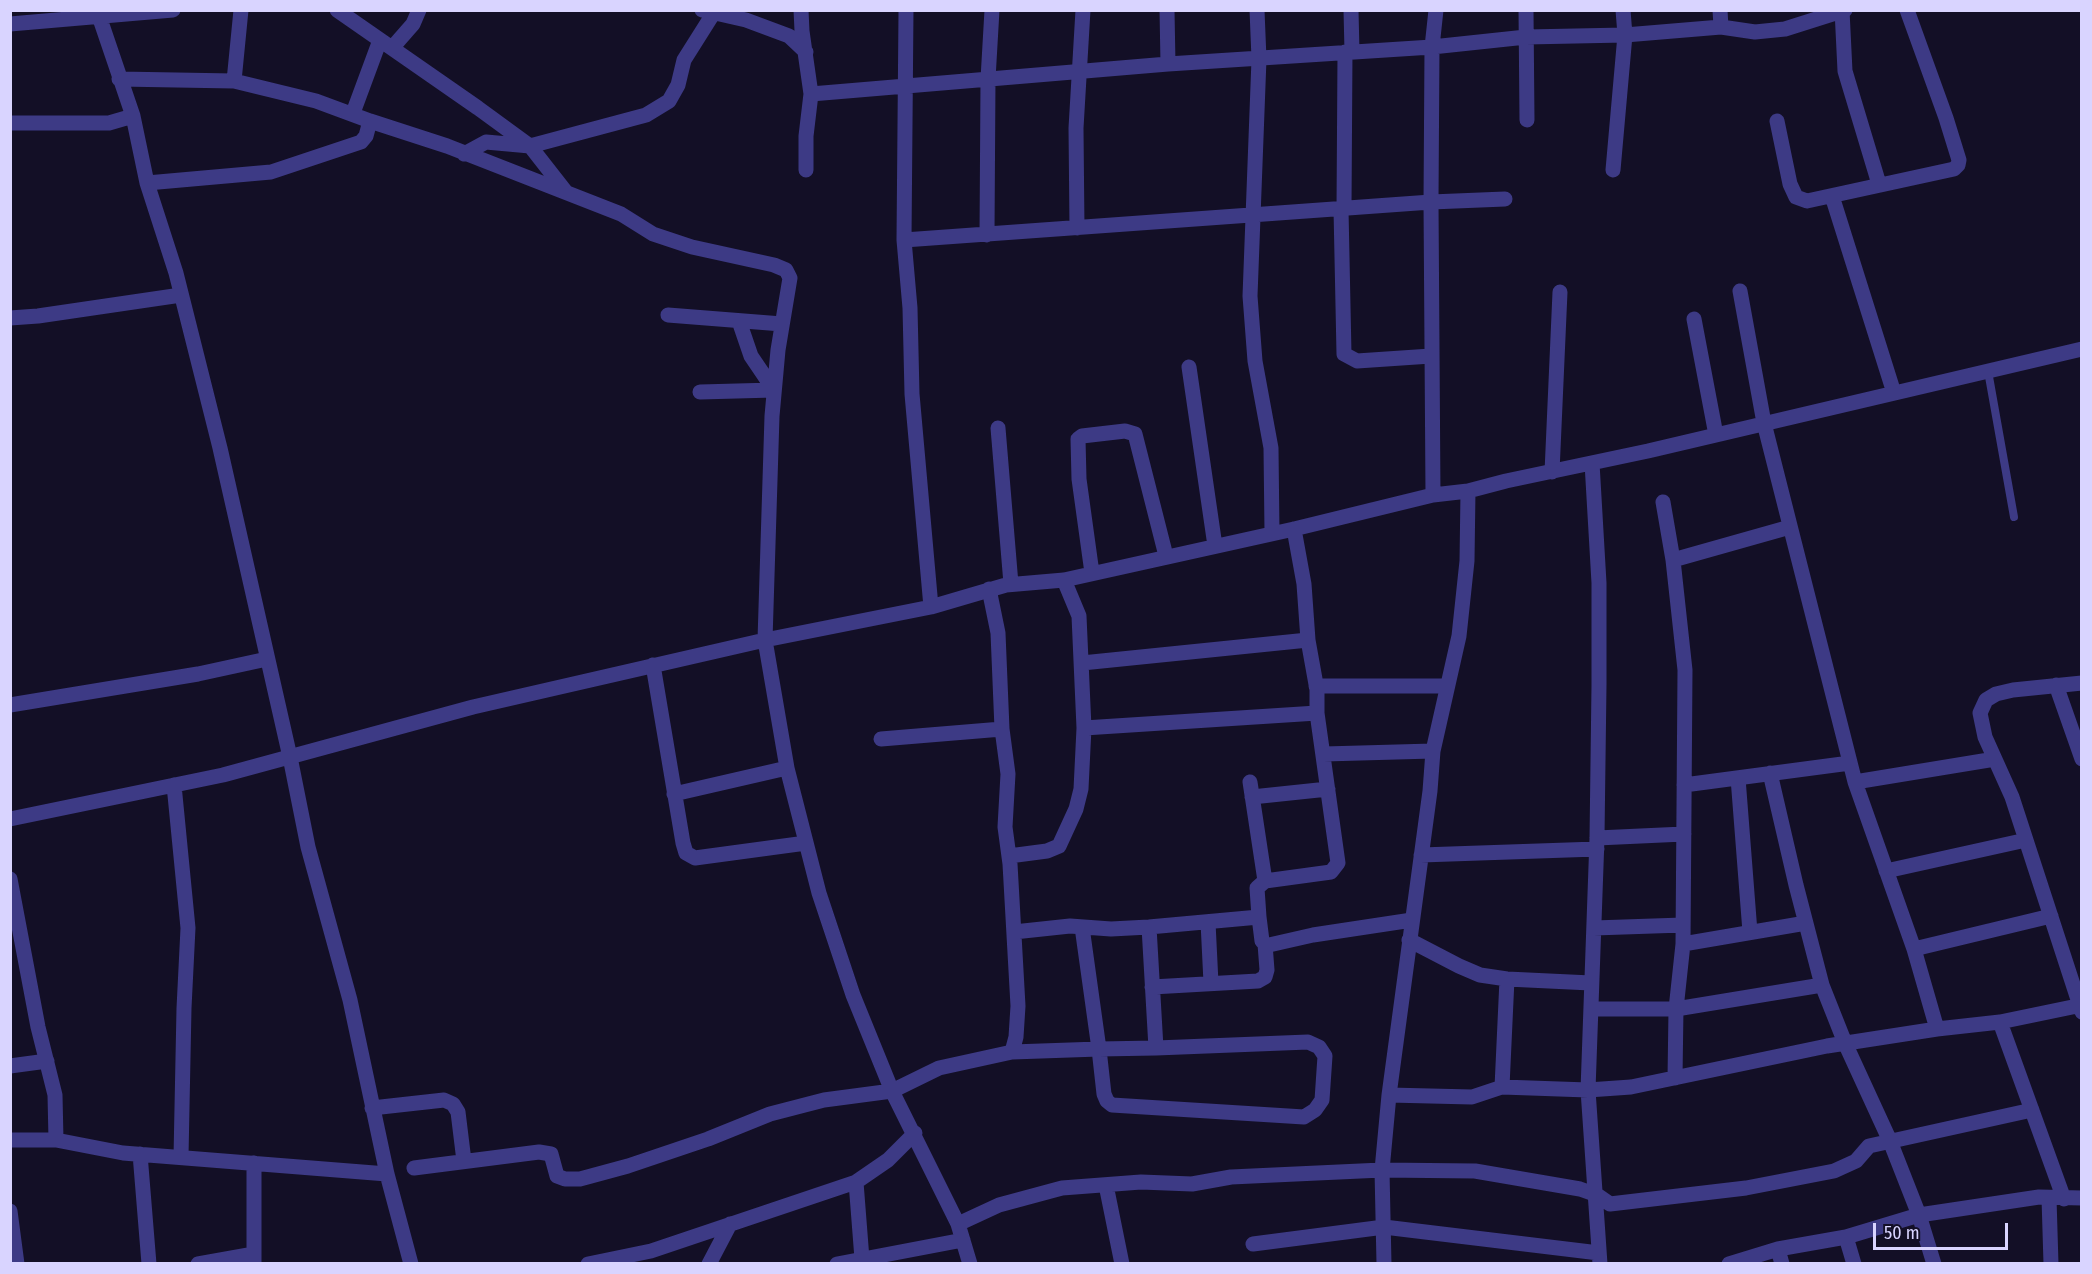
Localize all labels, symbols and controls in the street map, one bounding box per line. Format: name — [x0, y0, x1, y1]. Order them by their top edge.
scale bar — [1876, 1211, 2011, 1249]
text: 50 m — [1884, 1222, 1920, 1244]

